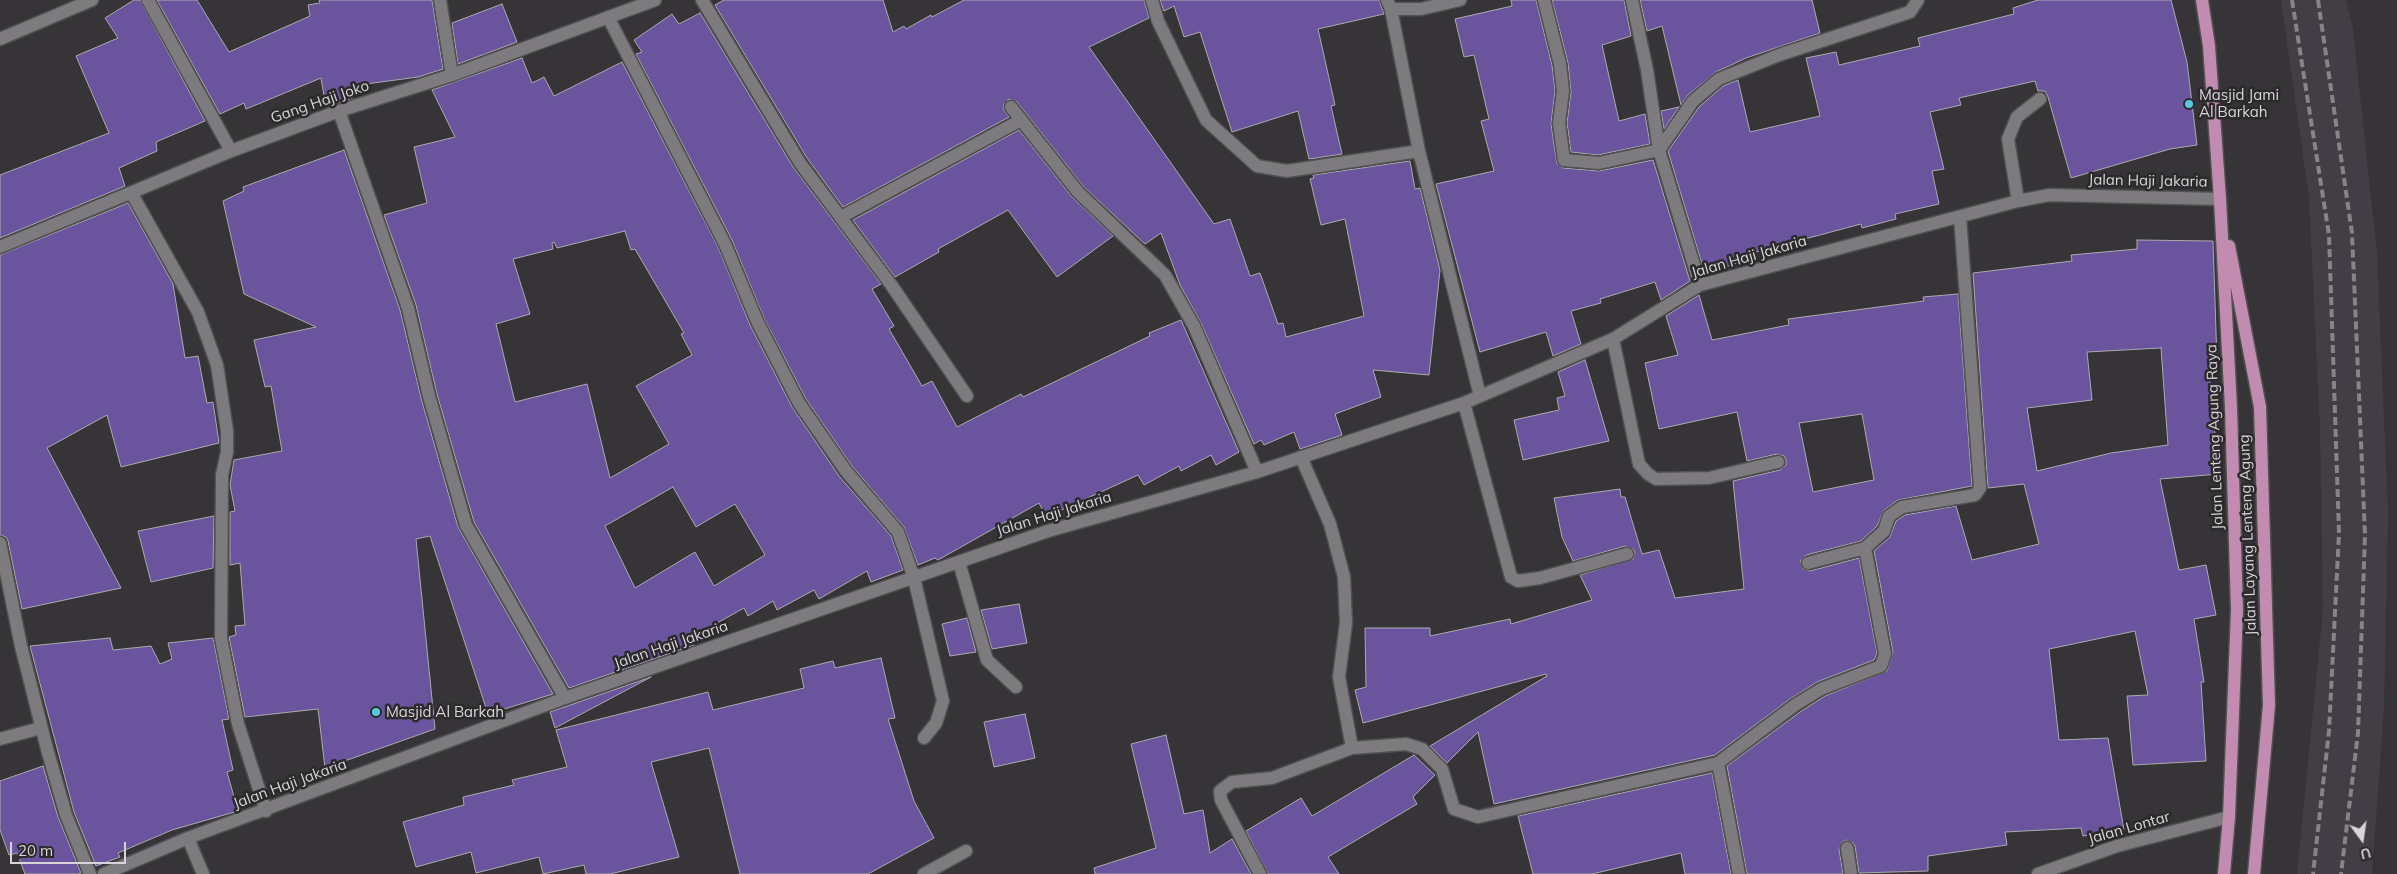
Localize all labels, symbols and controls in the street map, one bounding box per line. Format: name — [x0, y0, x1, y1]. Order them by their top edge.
street label: Gang Haji Joko — [268, 77, 372, 127]
place label: Masjid Jami Al Barkah — [2199, 86, 2279, 121]
marker: Masjid Jami Al Barkah — [2183, 98, 2195, 110]
street label: Jalan Haji Jakaria — [2088, 171, 2208, 191]
street label: Jalan Haji Jakaria — [1689, 232, 1809, 282]
street label: Jalan Lenteng Agung Raya — [2203, 344, 2227, 530]
street label: Jalan Layang Lenteng Agung — [2235, 434, 2261, 636]
street label: Jalan Haji Jakaria — [994, 488, 1114, 540]
street label: Jalan Haji Jakaria — [612, 617, 730, 673]
place label: Masjid Al Barkah — [386, 703, 504, 721]
marker: Masjid Al Barkah — [370, 706, 382, 718]
street label: Jalan Haji Jakaria — [231, 755, 349, 813]
street label: Jalan Lontar — [2086, 808, 2172, 848]
north arrow — [2337, 814, 2387, 864]
scale bar — [12, 832, 129, 864]
text: 20 m — [18, 841, 53, 860]
text: U — [2358, 844, 2373, 864]

